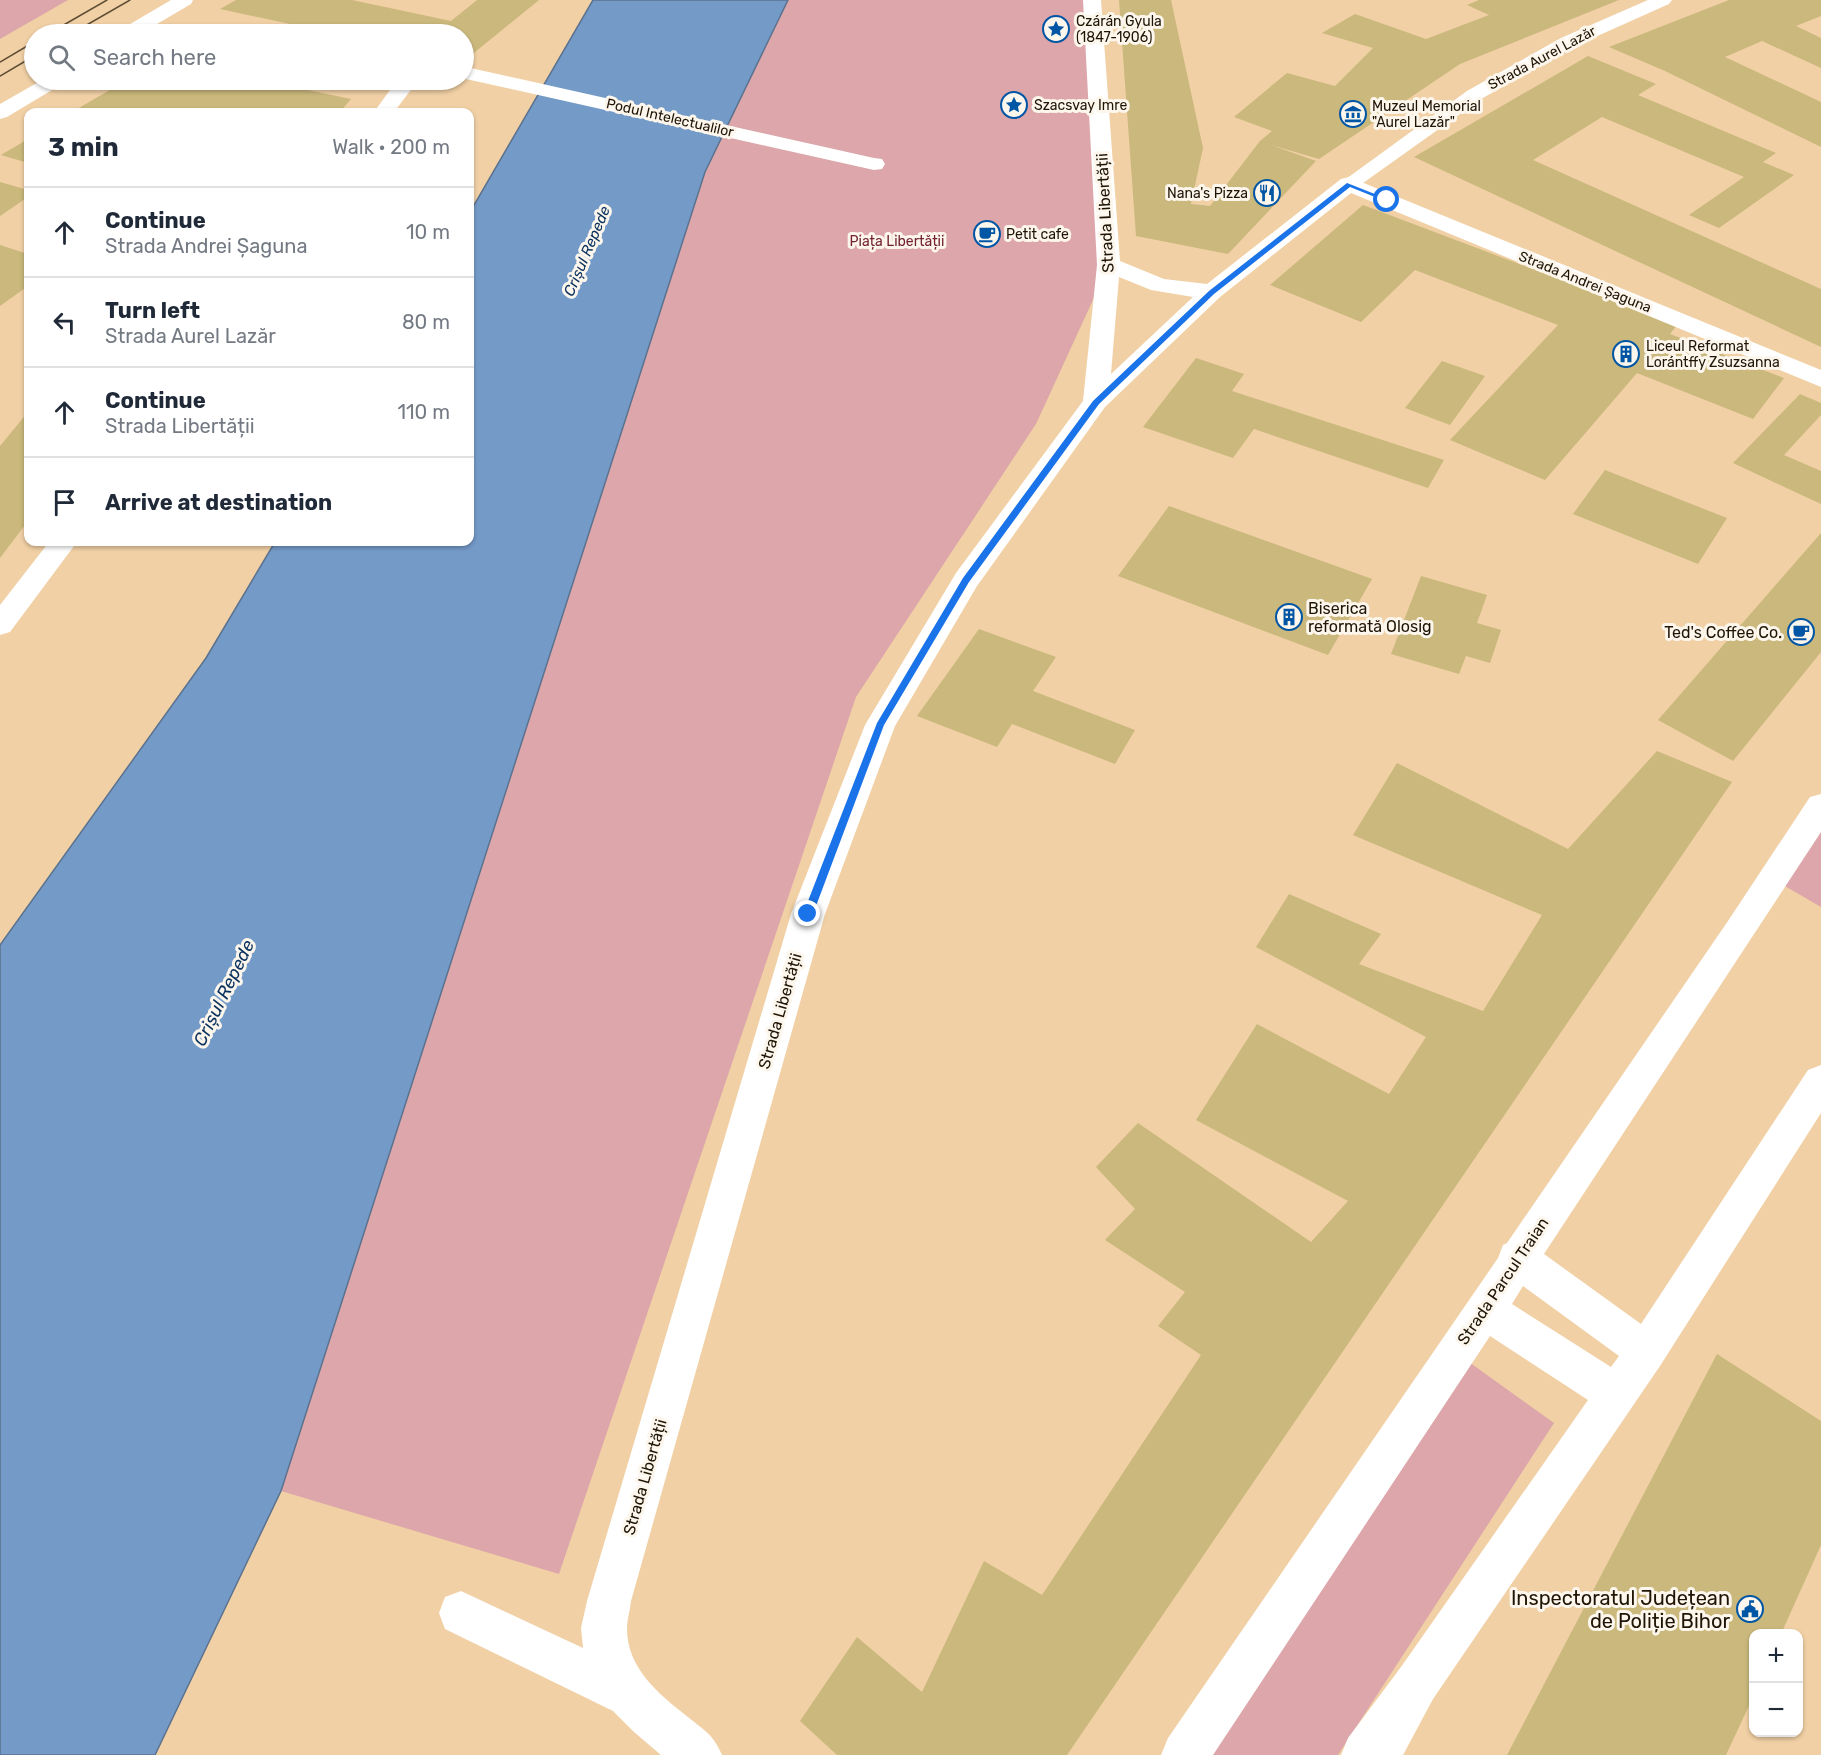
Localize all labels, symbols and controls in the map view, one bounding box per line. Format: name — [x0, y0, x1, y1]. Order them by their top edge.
place label: Czárán Gyula (1847-1906) — [1076, 13, 1162, 46]
place icon: Czárán Gyula (1847-1906) — [1041, 14, 1071, 44]
street label: Strada Aurel Lazăr — [1485, 22, 1599, 94]
search box — [24, 24, 474, 90]
icon: search — [45, 41, 78, 74]
text: Search here — [93, 44, 216, 71]
place icon: Szacsvay Imre — [999, 90, 1029, 120]
street label: Podul Intelectualilor — [605, 95, 736, 141]
place label: Szacsvay Imre — [1034, 97, 1127, 114]
place label: Muzeul Memorial "Aurel Lazăr" — [1372, 98, 1481, 131]
museum icon: Muzeul Memorial "Aurel Lazăr" — [1338, 99, 1368, 129]
text: 3 min — [48, 132, 119, 163]
text: Walk · 200 m — [332, 135, 450, 159]
street label: Strada Libertății — [1092, 153, 1118, 273]
restaurant icon: Nana's Pizza — [1252, 178, 1282, 208]
place label: Nana's Pizza — [1167, 185, 1248, 202]
route start — [1373, 186, 1399, 212]
water label: Crișul Repede — [560, 203, 614, 299]
text: Continue — [105, 207, 206, 234]
icon: ahead — [48, 216, 81, 249]
cafe icon: Petit cafe — [972, 219, 1002, 249]
text: 10 m — [406, 220, 450, 244]
place label: Petit cafe — [1006, 226, 1069, 243]
park label: Piața Libertății — [850, 233, 944, 250]
text: Strada Andrei Șaguna — [105, 234, 307, 258]
street label: Strada Andrei Șaguna — [1516, 248, 1654, 316]
text: Turn left — [105, 297, 200, 324]
icon: left — [48, 306, 81, 339]
text: 80 m — [402, 310, 450, 334]
text: Strada Aurel Lazăr — [105, 324, 276, 348]
place label: Liceul Reformat Lorántffy Zsuzsanna — [1646, 338, 1780, 371]
building icon: Liceul Reformat Lorántffy Zsuzsanna — [1611, 339, 1641, 369]
text: Continue — [105, 387, 206, 414]
icon: ahead — [48, 396, 81, 429]
text: 110 m — [398, 400, 450, 424]
text: Strada Libertății — [105, 414, 255, 438]
icon: arrive — [48, 486, 81, 519]
text: Arrive at destination — [105, 489, 332, 516]
place label: Biserica reformată Olosig — [1308, 599, 1432, 636]
building icon: Biserica reformată Olosig — [1274, 602, 1304, 632]
cafe icon: Ted's Coffee Co. — [1786, 617, 1816, 647]
place label: Ted's Coffee Co. — [1664, 623, 1782, 642]
route end — [794, 900, 820, 926]
water label: Crișul Repede — [189, 936, 259, 1050]
street label: Strada Libertății — [754, 951, 806, 1071]
street label: Strada Parcul Traian — [1453, 1214, 1553, 1348]
street label: Strada Libertății — [619, 1417, 671, 1537]
place label: Inspectoratul Județean de Poliție Bihor — [1511, 1586, 1730, 1633]
public building icon: Inspectoratul Județean de Poliție Bihor — [1735, 1594, 1765, 1624]
map controls — [1749, 1629, 1803, 1737]
button: + — [1749, 1629, 1803, 1683]
button: − — [1749, 1683, 1803, 1737]

